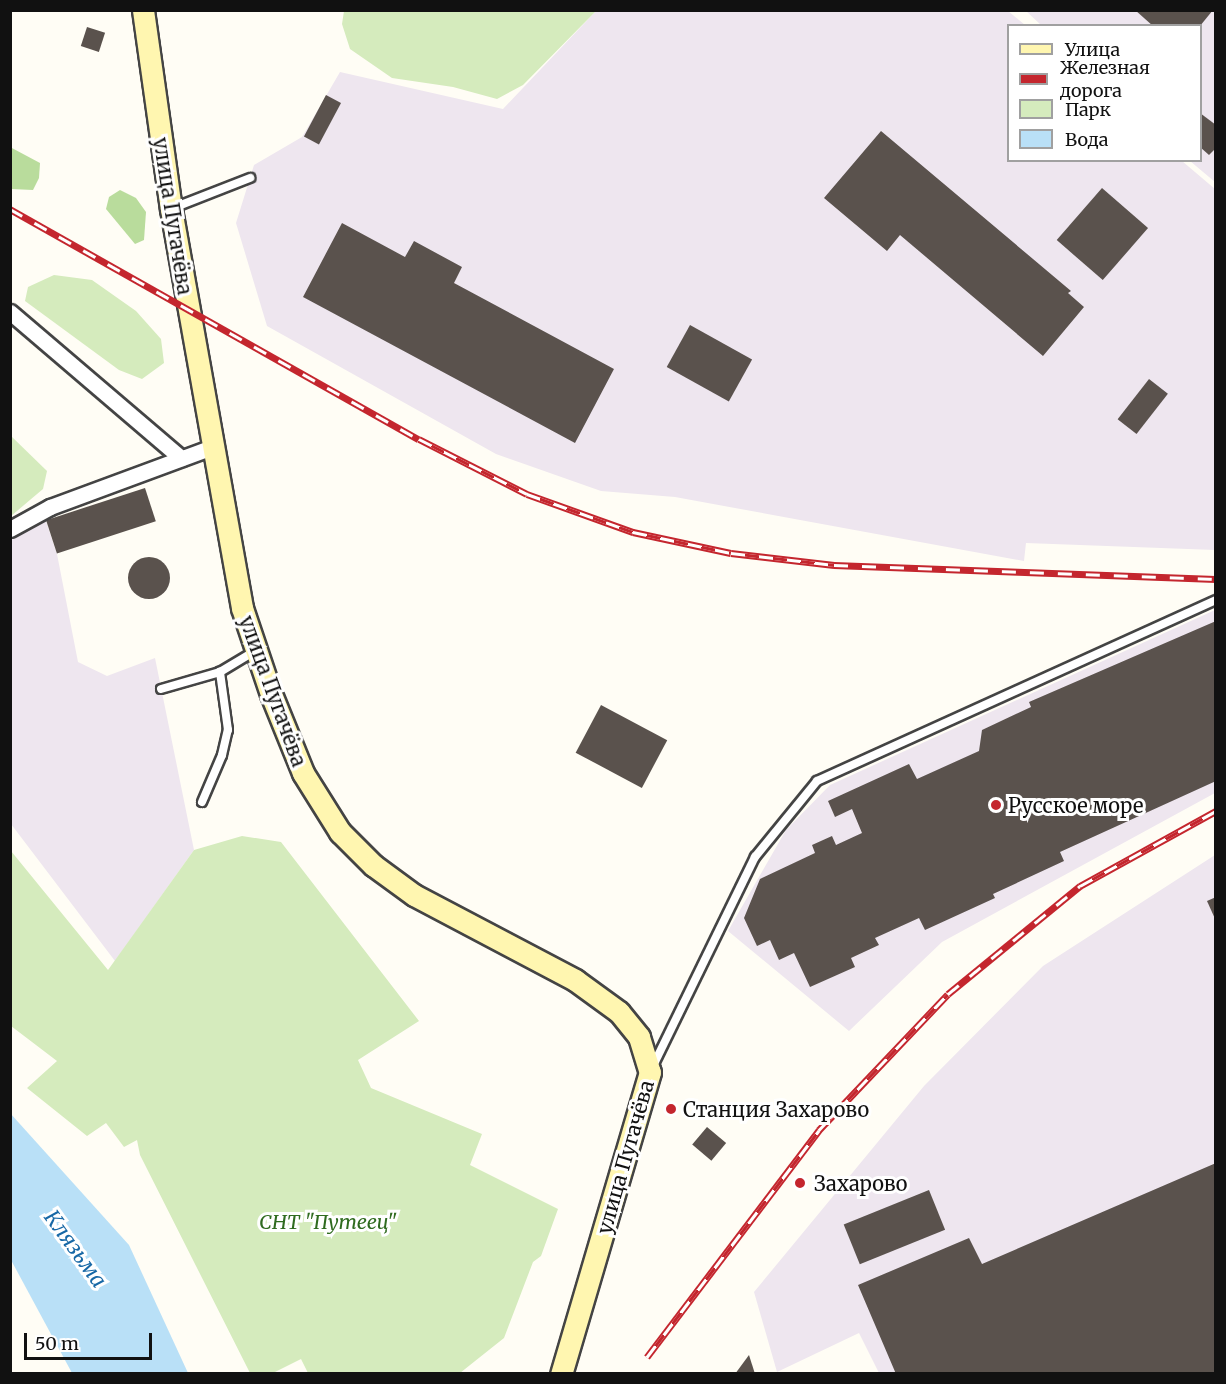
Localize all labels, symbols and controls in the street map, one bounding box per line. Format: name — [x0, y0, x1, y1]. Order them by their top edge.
legend — [1007, 24, 1202, 162]
text: Улица — [1065, 38, 1120, 61]
text: Железная дорога — [1060, 56, 1150, 102]
text: Парк — [1065, 98, 1111, 121]
text: Вода — [1065, 128, 1109, 151]
street label: улица Пугачёва — [149, 136, 197, 296]
street label: улица Пугачёва — [235, 612, 311, 770]
place label: Русское море — [1008, 793, 1143, 817]
marker: Русское море — [989, 798, 1003, 812]
street label: улица Пугачёва — [592, 1077, 658, 1237]
place label: Станция Захарово — [683, 1097, 869, 1121]
marker: Станция Захарово — [664, 1102, 678, 1116]
place label: Захарово — [814, 1171, 907, 1195]
marker: Захарово — [791, 1174, 809, 1192]
water label: Клязьма — [39, 1205, 111, 1293]
park label: СНТ "Путеец" — [259, 1209, 397, 1233]
scale bar — [27, 1321, 154, 1359]
text: 50 m — [35, 1332, 79, 1355]

